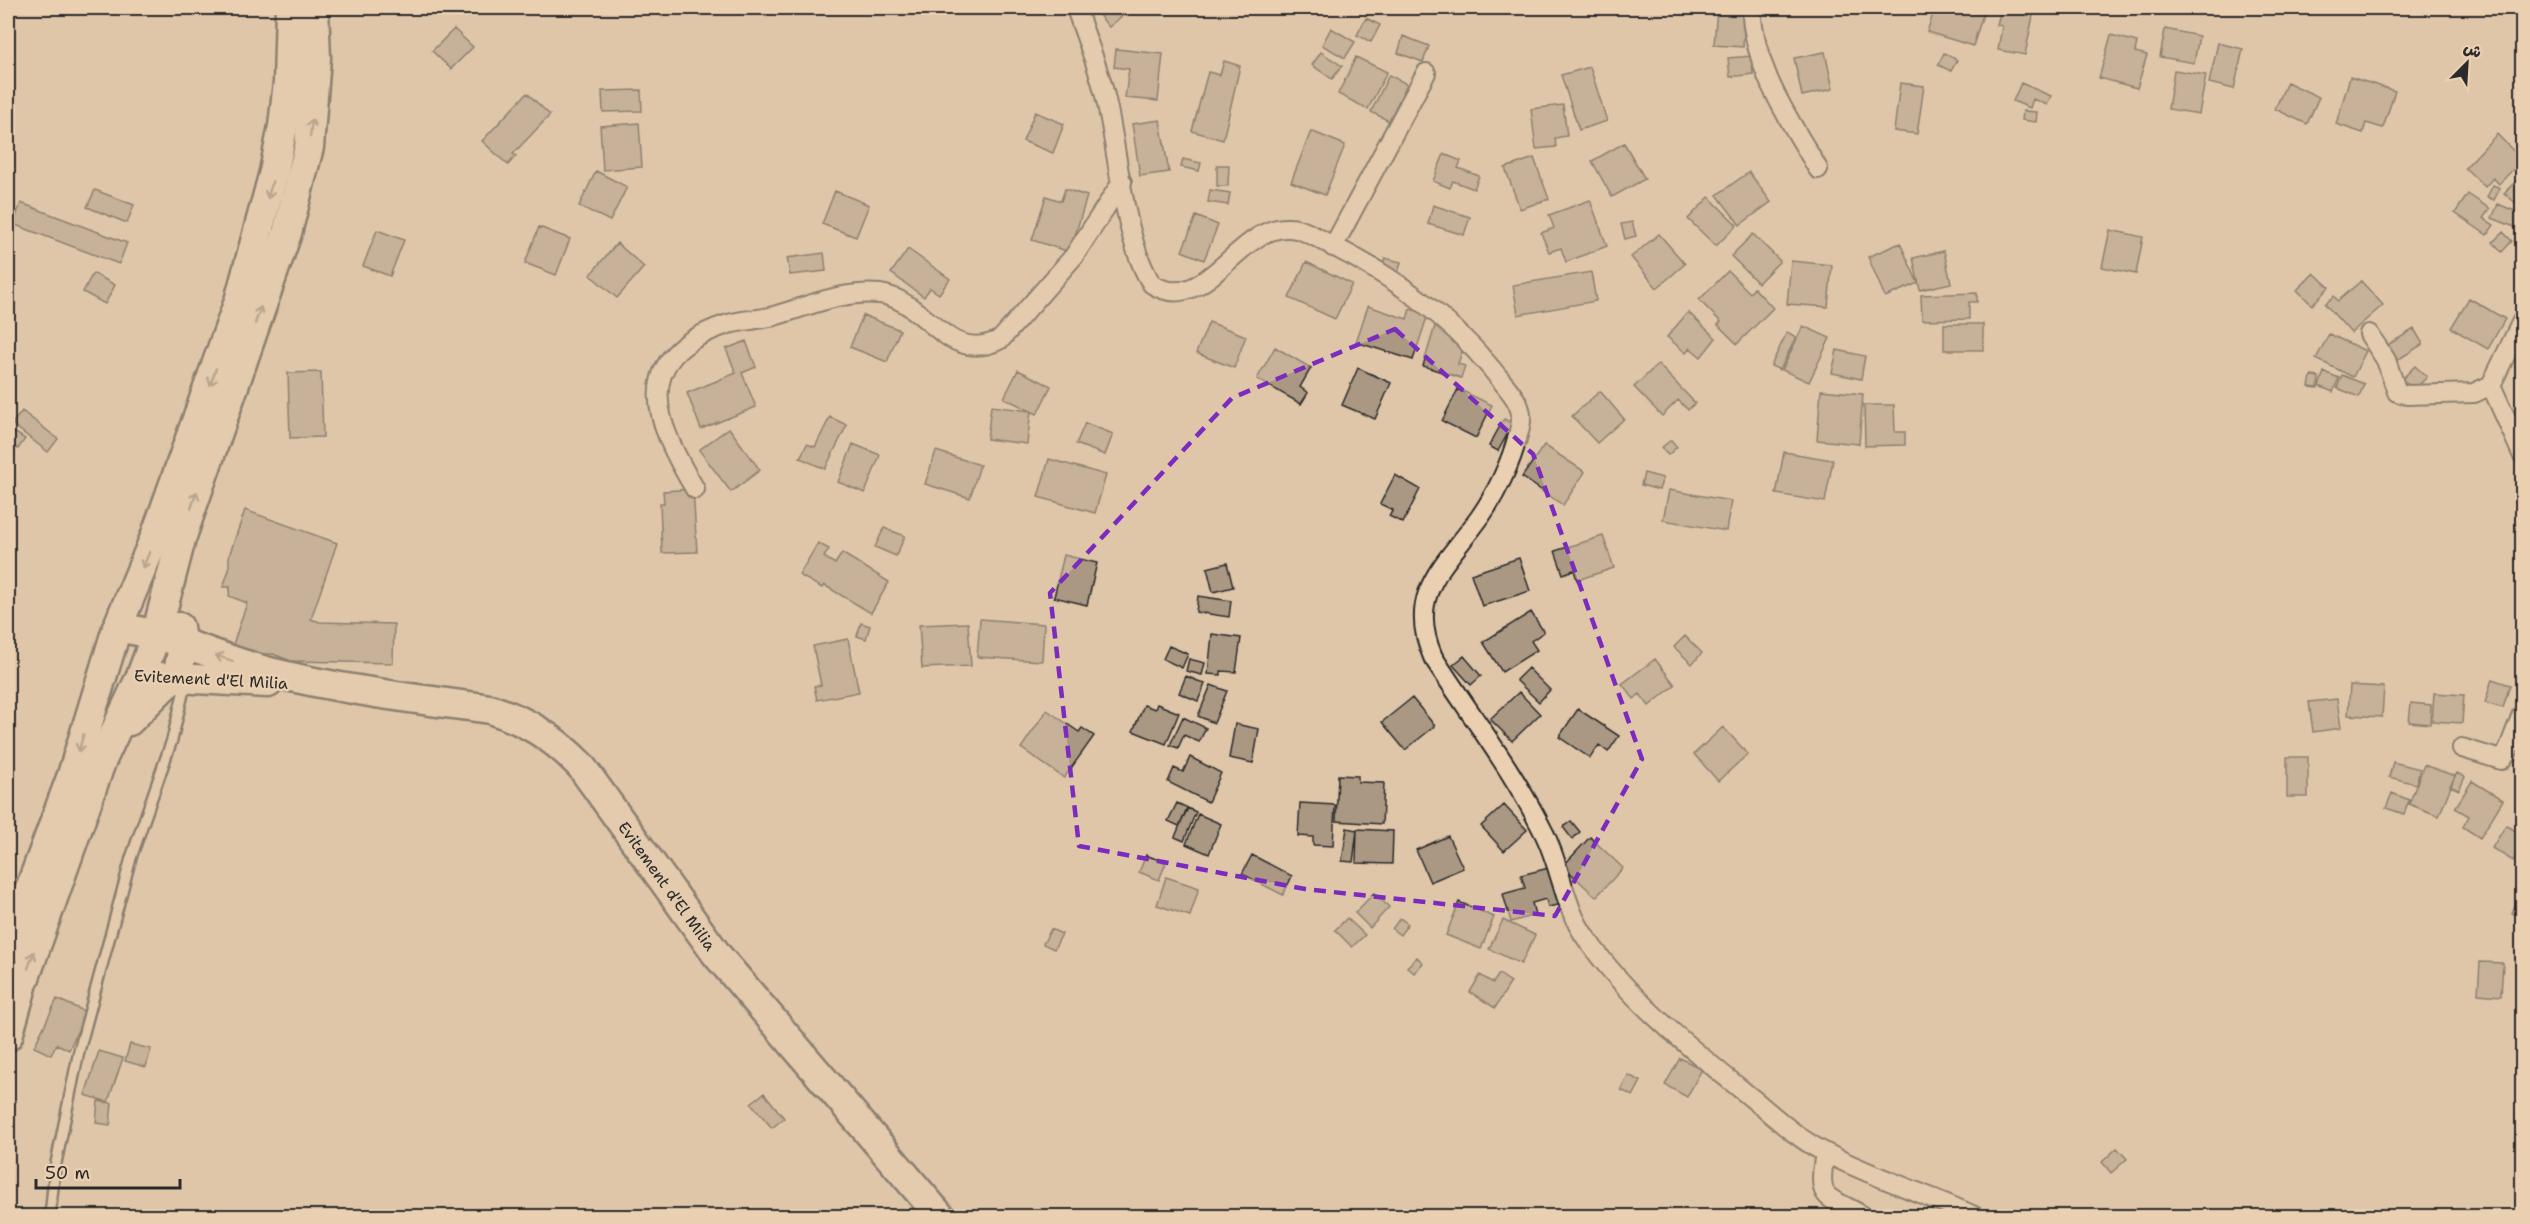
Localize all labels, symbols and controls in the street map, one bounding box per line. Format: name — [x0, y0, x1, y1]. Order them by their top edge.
north arrow — [2437, 33, 2497, 93]
text: ش — [2461, 37, 2485, 63]
one-way arrow — [306, 119, 317, 139]
one-way arrow — [263, 180, 275, 199]
one-way arrow — [254, 307, 265, 325]
one-way arrow — [206, 367, 217, 386]
one-way arrow — [189, 491, 200, 510]
one-way arrow — [140, 550, 151, 568]
one-way arrow — [215, 652, 234, 663]
street label: Evitement d'El Milia — [133, 665, 289, 694]
one-way arrow — [75, 733, 86, 752]
street label: Evitement d'El Milia — [613, 817, 721, 955]
one-way arrow — [26, 951, 37, 970]
scale bar — [36, 1152, 180, 1190]
text: 50 m — [45, 1161, 90, 1185]

